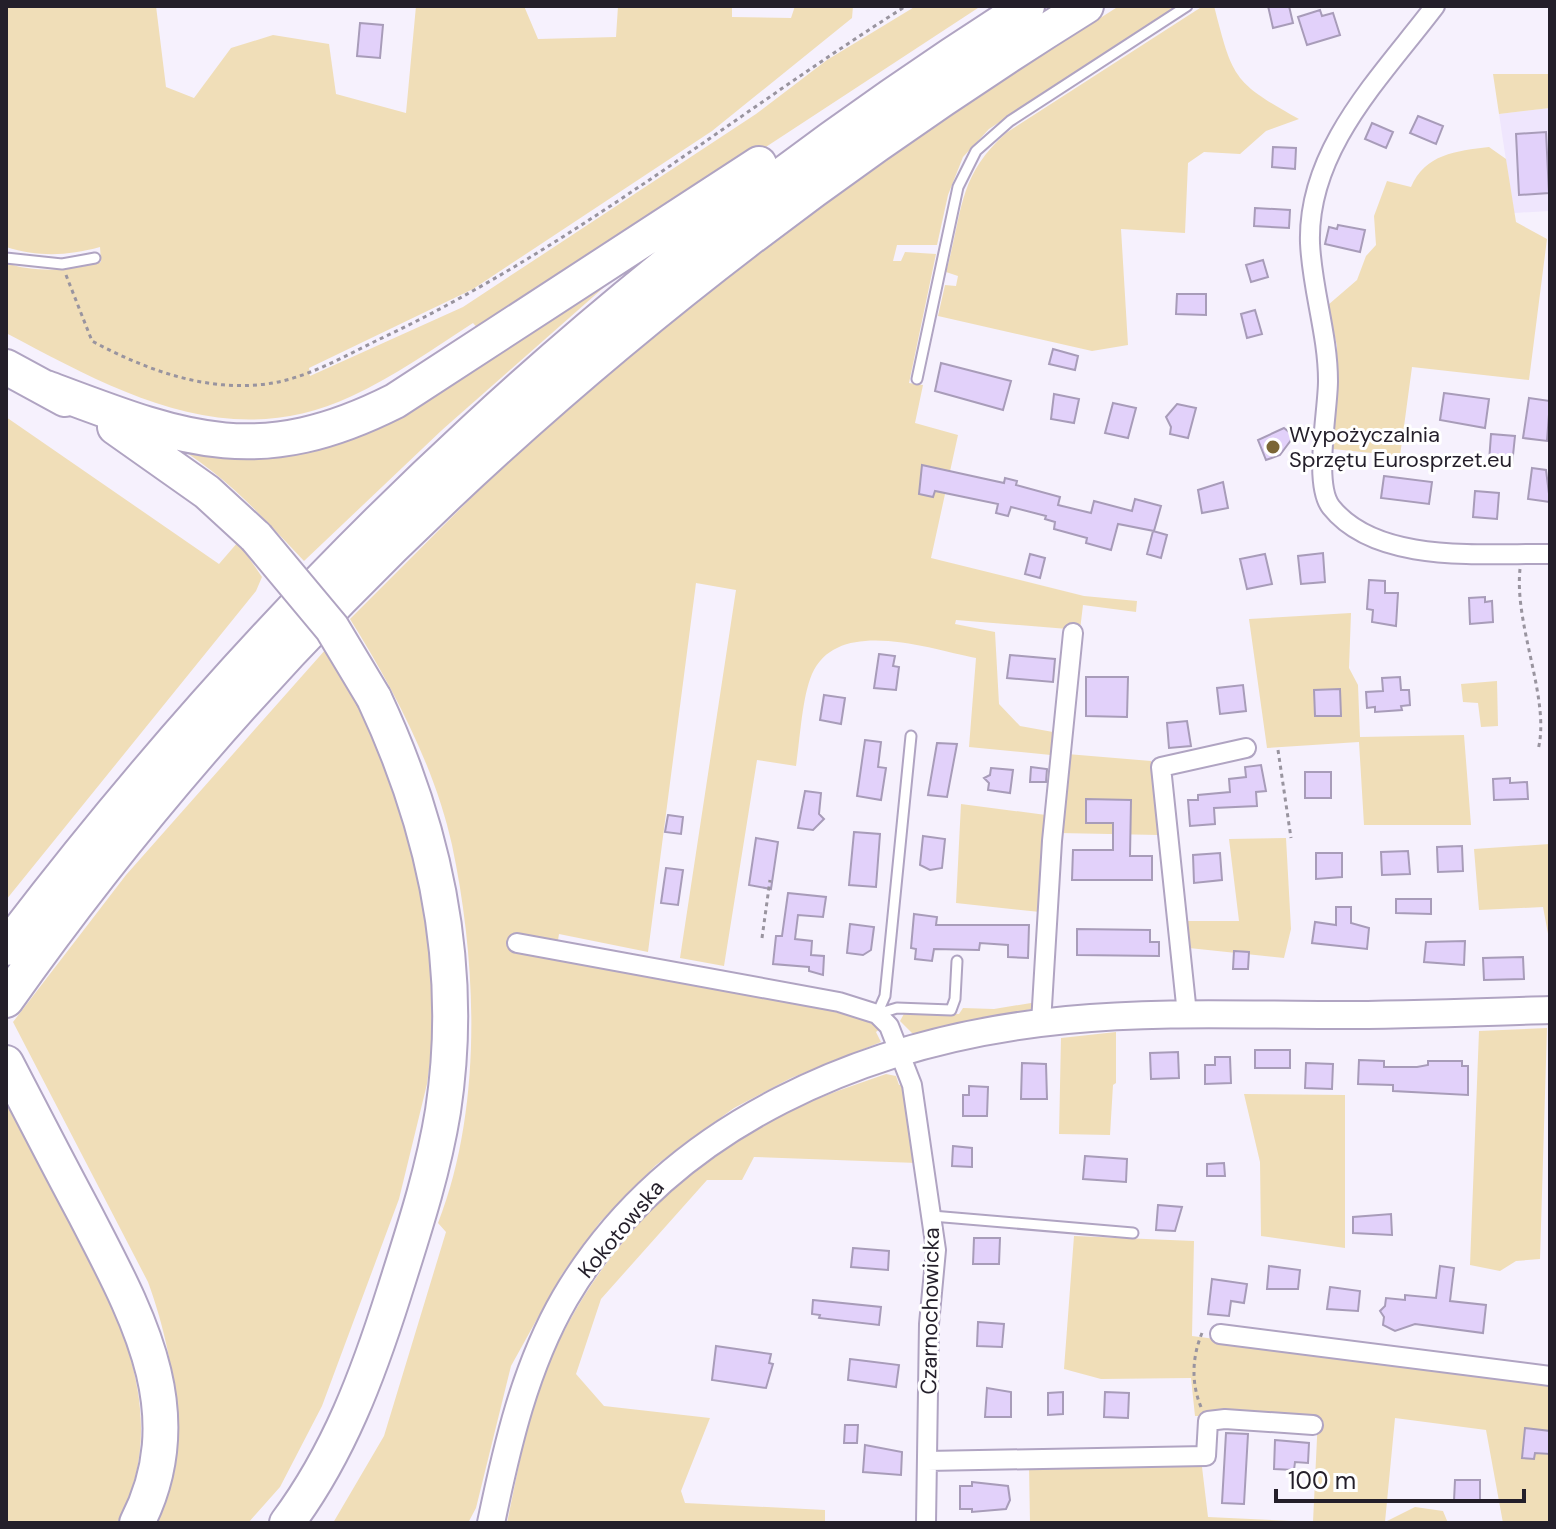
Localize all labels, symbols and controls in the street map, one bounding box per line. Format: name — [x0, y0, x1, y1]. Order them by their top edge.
place label: Wypożyczalnia Sprzętu Eurosprzet.eu — [1289, 420, 1512, 474]
marker: Wypożyczalnia Sprzętu Eurosprzet.eu — [1264, 438, 1282, 456]
street label: Kokotowska — [571, 1174, 671, 1284]
street label: Czarnochowicka — [914, 1227, 946, 1395]
scale bar — [1276, 1453, 1524, 1503]
text: 100 m — [1288, 1465, 1356, 1496]

